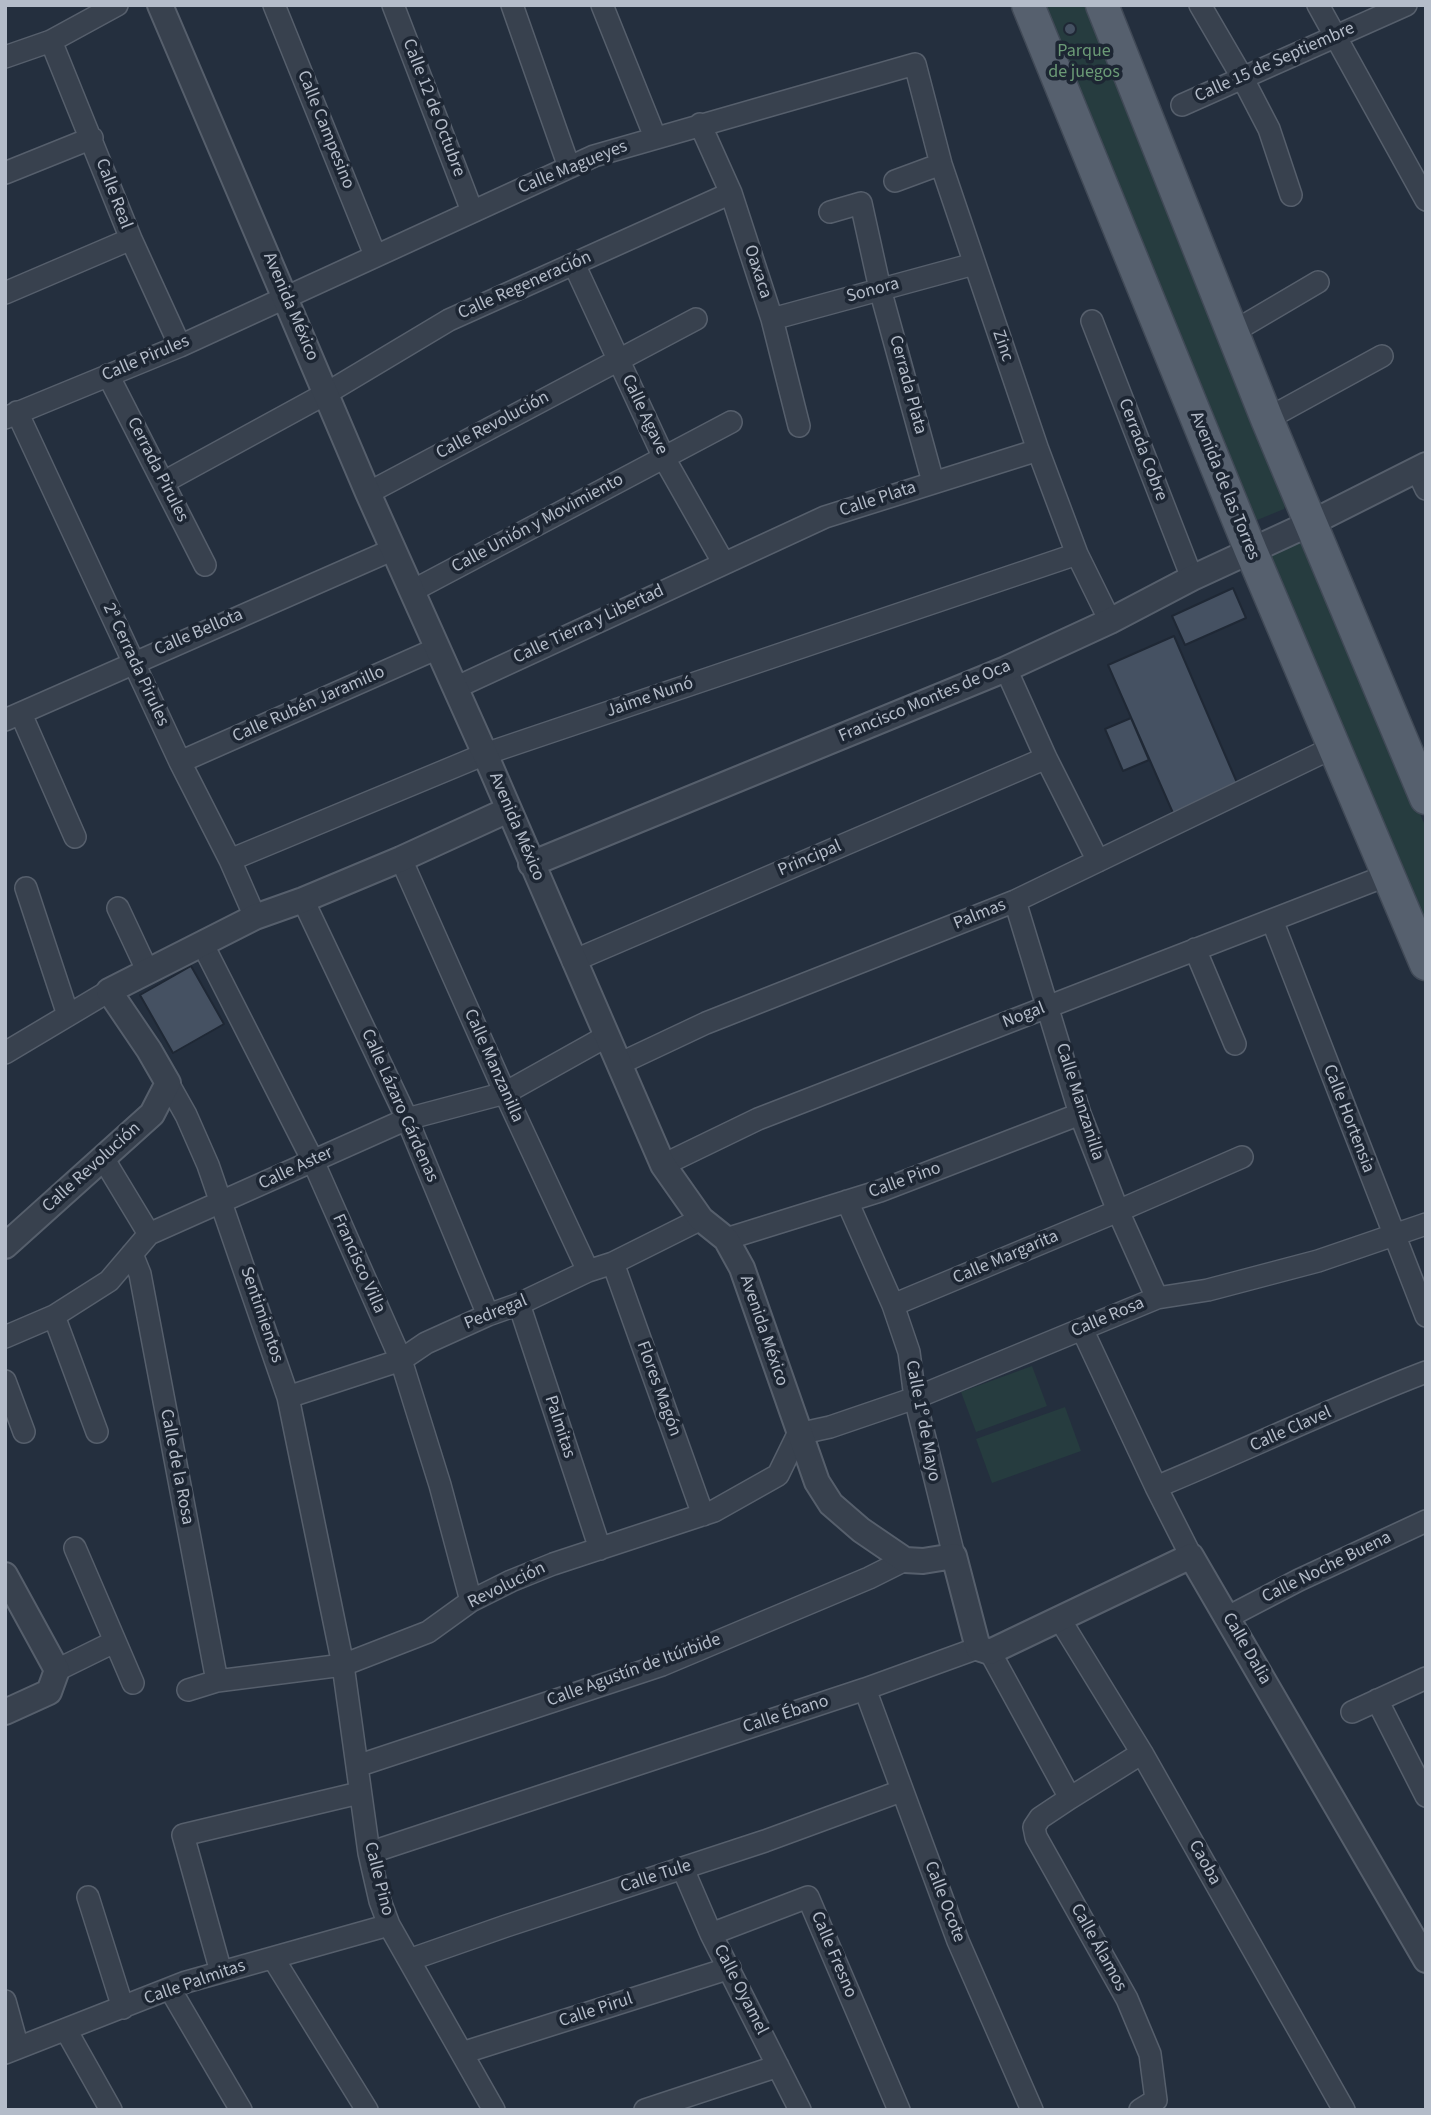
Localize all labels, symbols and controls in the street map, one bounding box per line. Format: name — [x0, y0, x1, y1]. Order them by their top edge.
street label: Calle 15 de Septiembre — [1192, 18, 1358, 108]
street label: Calle 12 de Octubre — [397, 36, 469, 180]
park label: Parque de juegos — [1048, 41, 1120, 84]
street label: Calle Campesino — [291, 68, 359, 192]
street label: Calle Magueyes — [515, 136, 631, 200]
street label: Calle Real — [90, 156, 136, 232]
street label: Oaxaca — [738, 242, 776, 302]
street label: Calle Regeneración — [455, 247, 595, 325]
street label: Avenida México — [257, 249, 323, 365]
street label: Sonora — [844, 274, 902, 308]
street label: Zinc — [987, 327, 1017, 365]
street label: Calle Pirules — [99, 331, 193, 387]
street label: Cerrada Plata — [883, 333, 931, 437]
street label: Calle Agave — [616, 371, 672, 459]
street label: Calle Revolución — [433, 387, 553, 465]
street label: Cerrada Cobre — [1113, 396, 1171, 504]
street label: Avenida de las Torres — [1184, 409, 1264, 563]
street label: Cerrada Pirules — [121, 414, 193, 526]
street label: Calle Unión y Movimiento — [448, 470, 628, 578]
street label: Calle Plata — [837, 477, 919, 523]
street label: Calle Tierra y Libertad — [510, 581, 668, 669]
street label: 2ª Cerrada Pirules — [97, 600, 173, 730]
street label: Calle Bellota — [152, 605, 246, 661]
street label: Francisco Montes de Oca — [836, 656, 1014, 748]
street label: Calle Rubén Jaramillo — [230, 662, 388, 748]
street label: Jaime Nunó — [604, 673, 696, 723]
street label: Avenida México — [483, 769, 549, 885]
street label: Principal — [775, 836, 845, 882]
street label: Palmas — [951, 895, 1009, 935]
street label: Nogal — [1000, 998, 1048, 1034]
street label: Calle Manzanilla — [458, 1006, 528, 1126]
street label: Calle Lázaro Cárdenas — [355, 1026, 443, 1186]
street label: Calle Manzanilla — [1050, 1041, 1108, 1163]
street label: Calle Hortensia — [1317, 1062, 1379, 1176]
street label: Calle Revolución — [38, 1118, 146, 1218]
street label: Calle Aster — [255, 1142, 337, 1196]
street label: Calle Pino — [866, 1158, 944, 1204]
street label: Francisco Villa — [326, 1211, 390, 1317]
street label: Calle Margarita — [950, 1226, 1062, 1290]
street label: Sentimientos — [234, 1264, 288, 1366]
street label: Avenida México — [734, 1273, 792, 1389]
street label: Pedregal — [461, 1291, 531, 1335]
street label: Calle Rosa — [1068, 1293, 1148, 1343]
street label: Flores Magón — [631, 1338, 685, 1440]
street label: Calle 1º de Mayo — [900, 1359, 944, 1483]
street label: Palmitas — [539, 1393, 579, 1461]
street label: Calle Clavel — [1247, 1402, 1335, 1458]
street label: Calle de la Rosa — [154, 1407, 198, 1527]
street label: Calle Noche Buena — [1259, 1527, 1395, 1609]
street label: Revolución — [465, 1558, 549, 1614]
street label: Calle Dalia — [1217, 1609, 1275, 1689]
street label: Calle Agustín de Itúrbide — [544, 1629, 724, 1713]
street label: Calle Ébano — [740, 1691, 832, 1739]
street label: Caoba — [1183, 1837, 1225, 1889]
street label: Calle Pino — [358, 1840, 398, 1918]
street label: Calle Tule — [618, 1855, 694, 1899]
street label: Calle Ocote — [919, 1858, 969, 1946]
street label: Calle Álamos — [1065, 1900, 1131, 1996]
street label: Calle Fresno — [805, 1909, 861, 2001]
street label: Calle Oyamel — [708, 1941, 772, 2039]
street label: Calle Palmitas — [141, 1956, 249, 2010]
street label: Calle Pirul — [556, 1989, 636, 2033]

